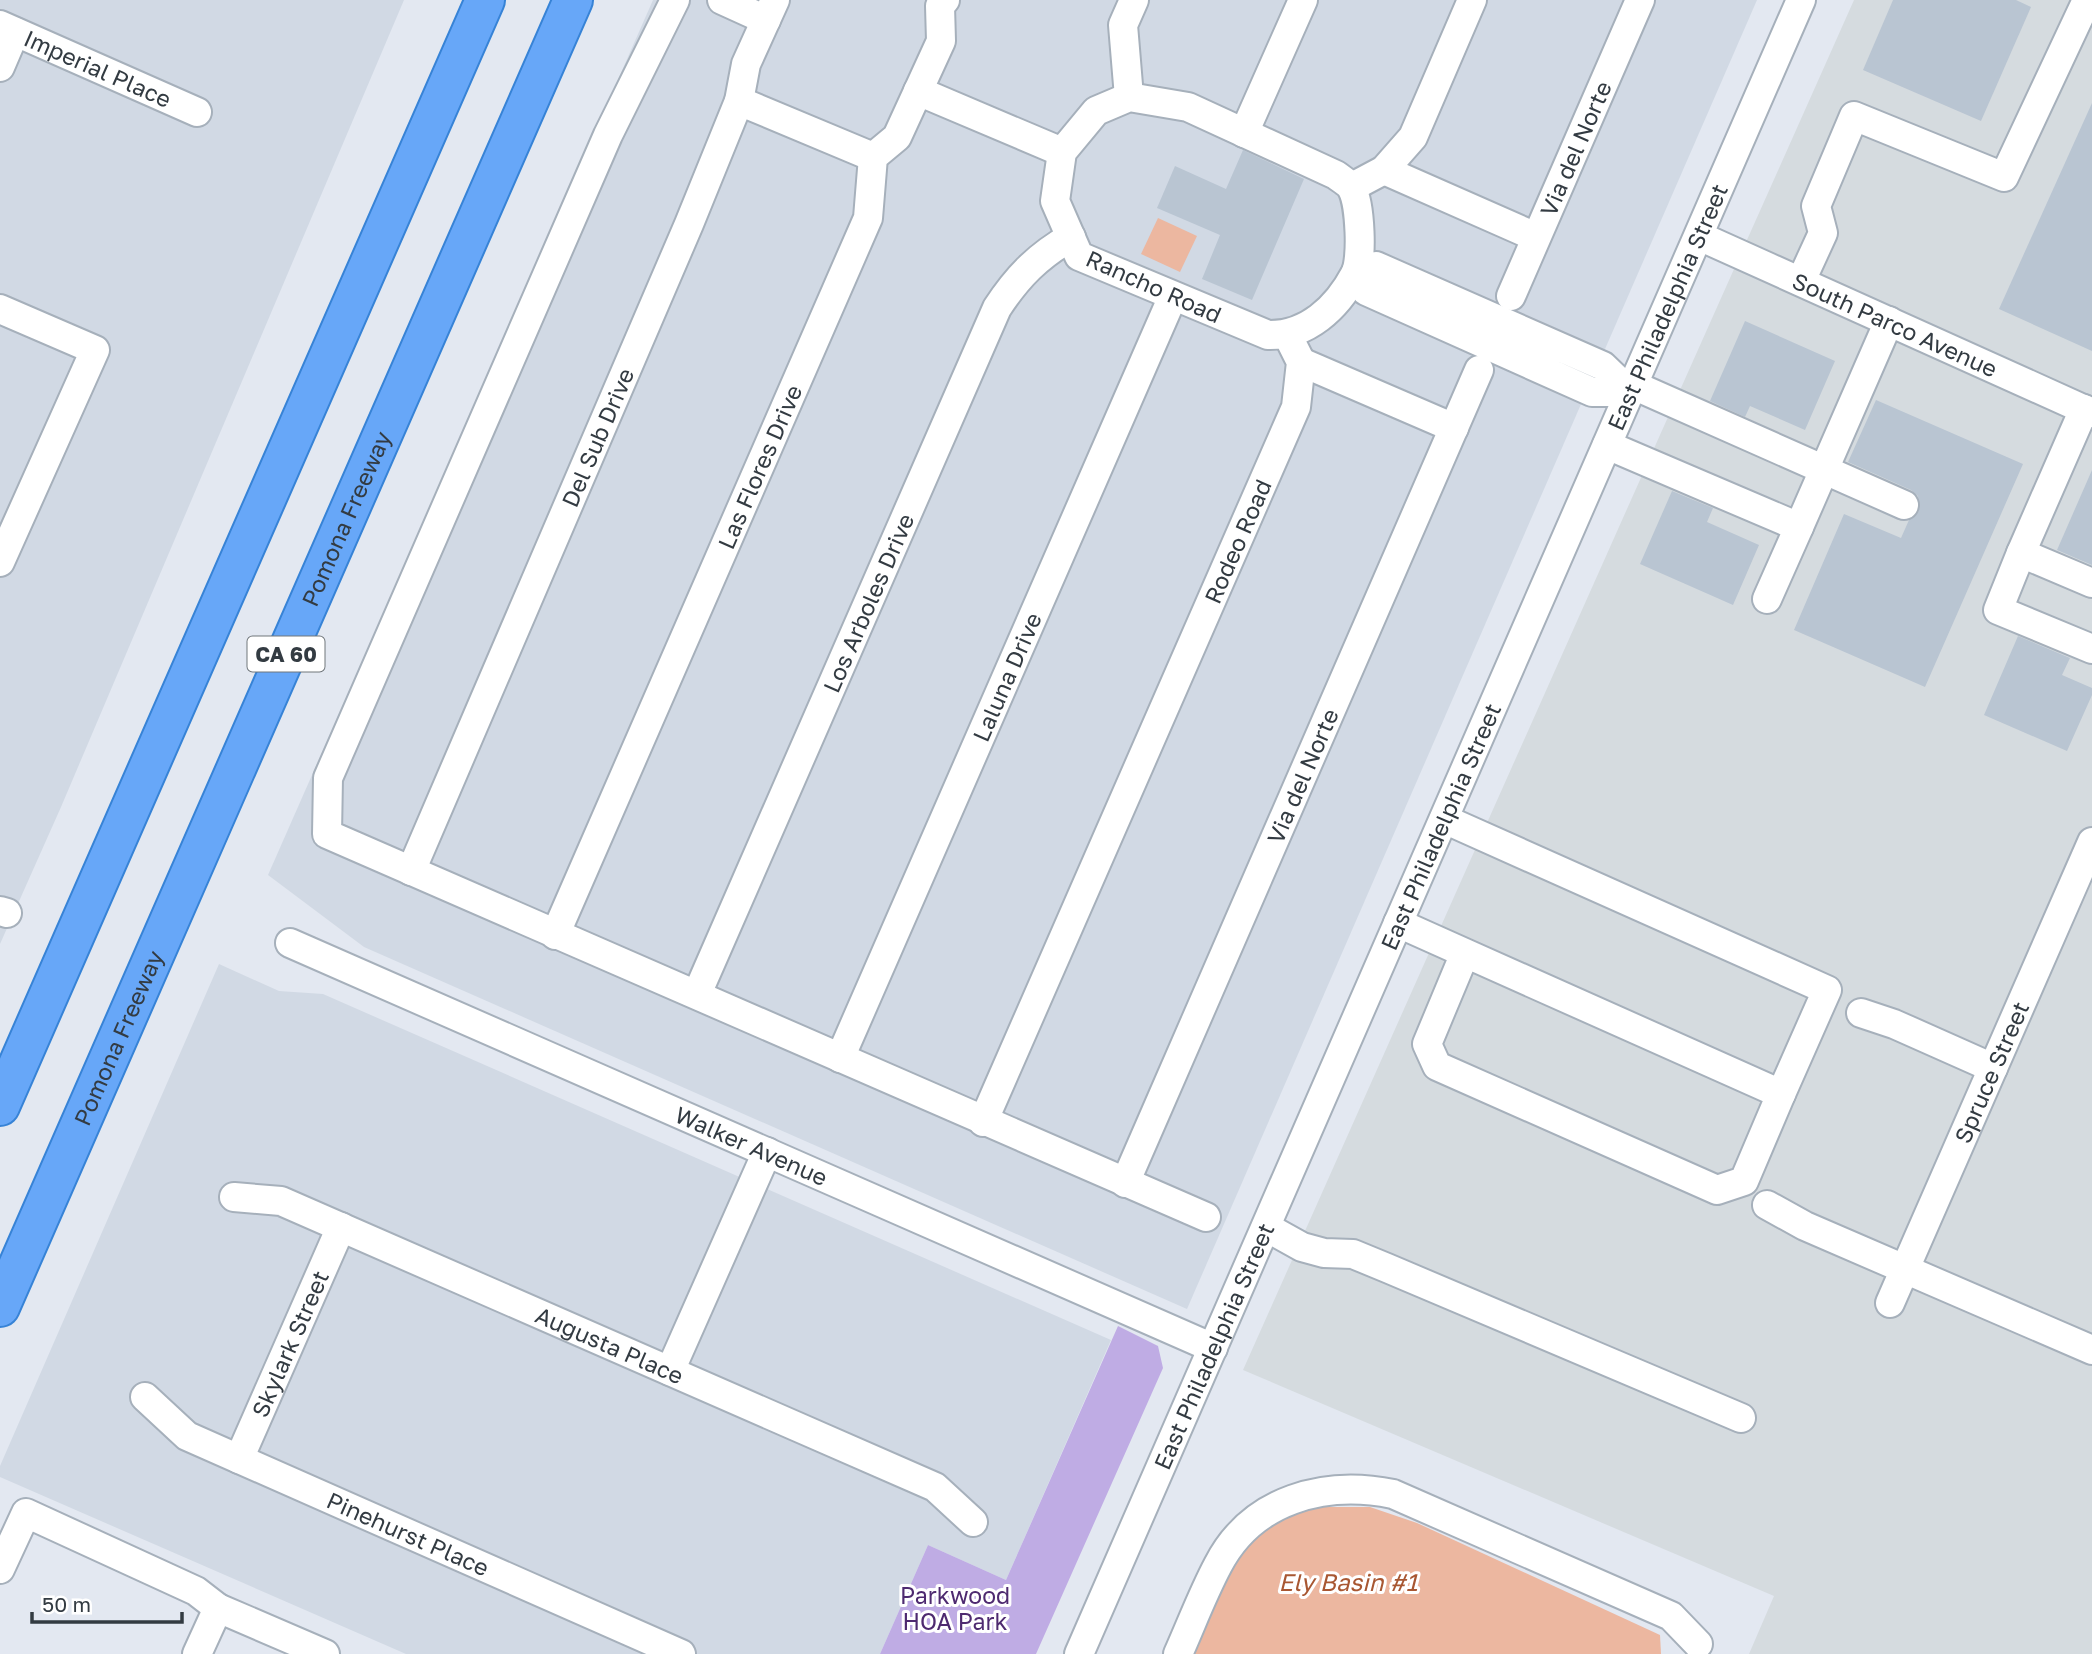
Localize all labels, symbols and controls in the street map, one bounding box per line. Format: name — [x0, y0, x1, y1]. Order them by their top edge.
street label: Imperial Place — [20, 24, 176, 113]
street label: Via del Norte — [1534, 77, 1617, 220]
street label: East Philadelphia Street — [1601, 179, 1733, 434]
street label: Rancho Road — [1082, 244, 1226, 328]
street label: South Parco Avenue — [1788, 266, 2002, 383]
street label: Del Sub Drive — [555, 364, 639, 511]
street label: Las Flores Drive — [711, 380, 807, 553]
street label: Pomona Freeway — [295, 427, 396, 610]
street label: Rodeo Road — [1198, 475, 1277, 608]
street label: Los Arboles Drive — [817, 509, 919, 697]
street label: Laluna Drive — [966, 608, 1047, 745]
road number: CA 60 — [247, 636, 324, 672]
street label: East Philadelphia Street — [1374, 699, 1506, 954]
street label: Via del Norte — [1261, 704, 1344, 848]
street label: Pomona Freeway — [67, 946, 169, 1130]
street label: Spruce Street — [1948, 997, 2034, 1147]
street label: Walker Avenue — [671, 1100, 832, 1191]
street label: East Philadelphia Street — [1147, 1219, 1279, 1474]
street label: Skylark Street — [245, 1266, 334, 1421]
street label: Augusta Place — [532, 1300, 688, 1389]
street label: Pinehurst Place — [323, 1486, 494, 1582]
water label: Ely Basin #1 — [1279, 1567, 1418, 1597]
scale bar — [32, 1580, 182, 1624]
park label: Parkwood HOA Park — [900, 1581, 1010, 1635]
text: 50 m — [42, 1591, 91, 1617]

